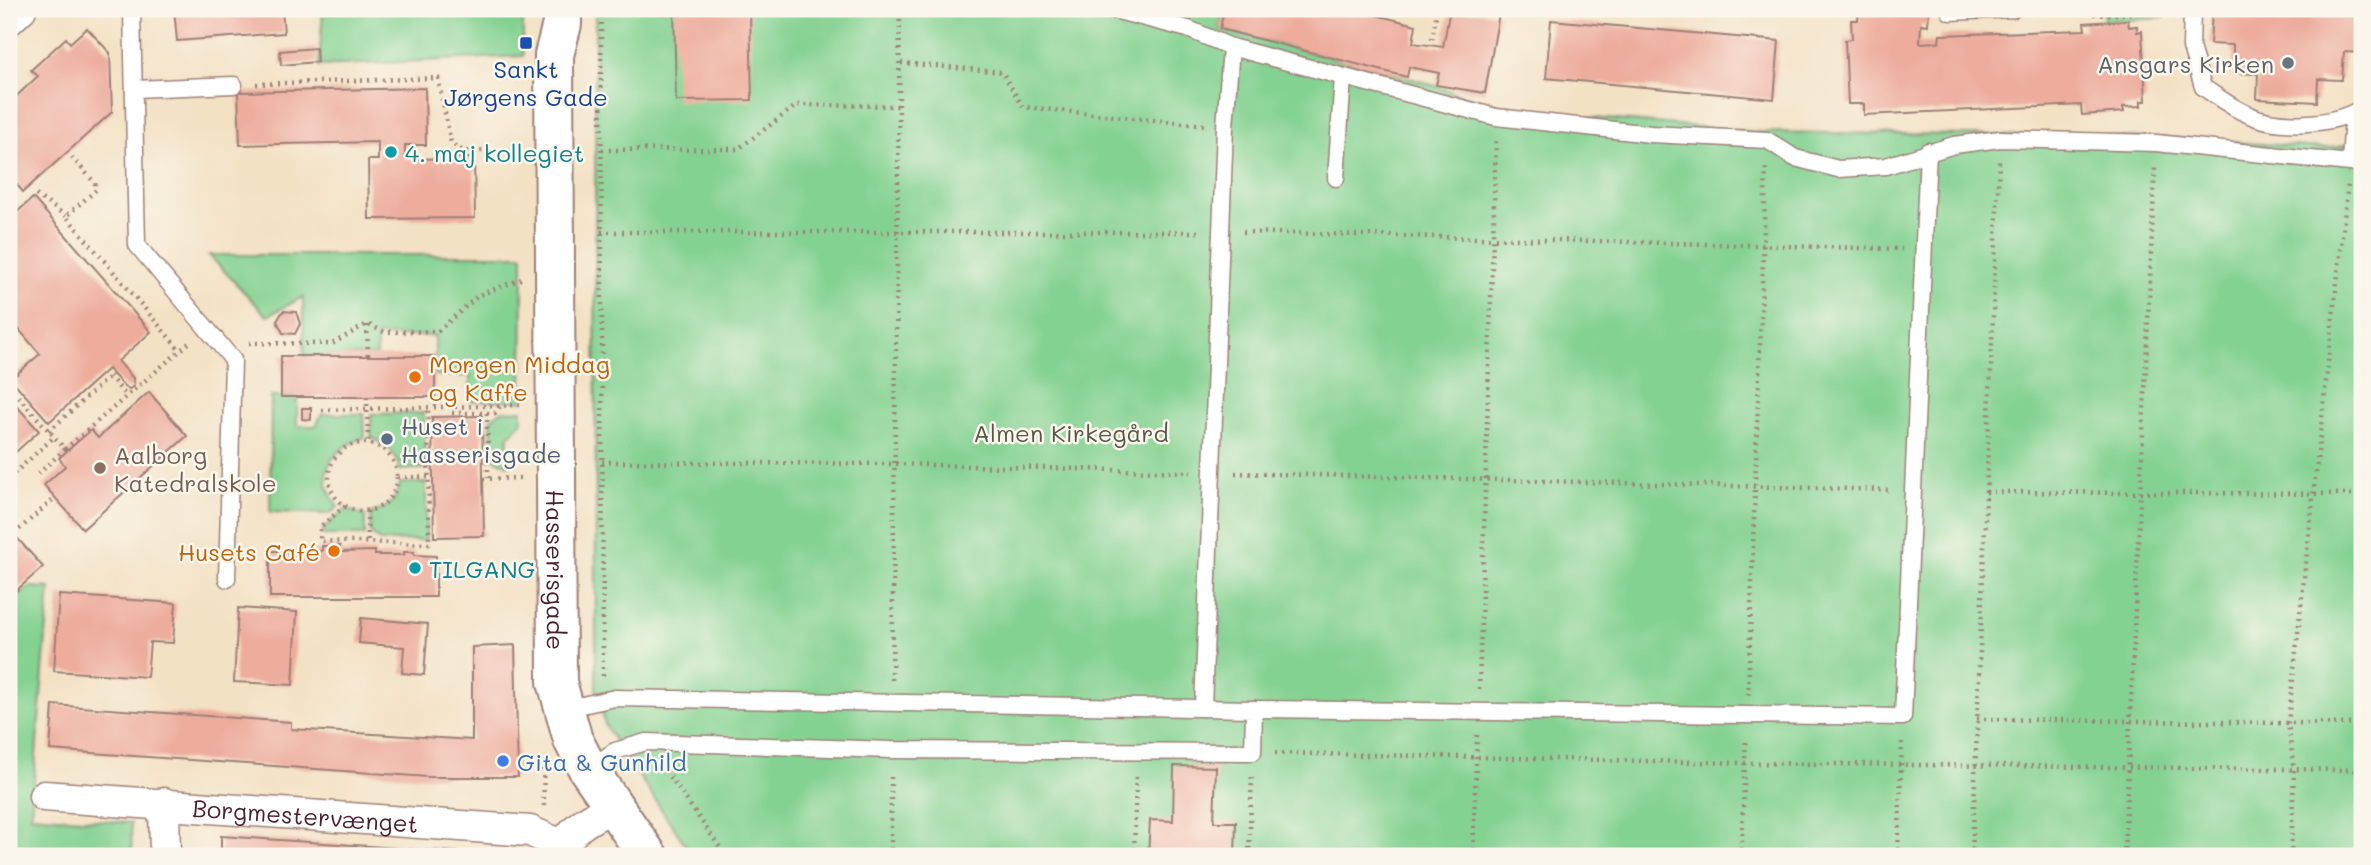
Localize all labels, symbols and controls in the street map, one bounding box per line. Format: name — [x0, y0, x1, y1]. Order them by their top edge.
marker: Sankt Jørgens Gade — [518, 35, 534, 51]
place label: Ansgars Kirken — [2097, 48, 2274, 79]
place label: Sankt Jørgens Gade — [444, 53, 608, 112]
marker: Ansgars Kirken — [2280, 55, 2296, 71]
place label: 4. maj kollegiet — [405, 137, 584, 168]
marker: 4. maj kollegiet — [383, 144, 399, 160]
place label: Morgen Middag og Kaffe — [429, 348, 610, 407]
marker: Morgen Middag og Kaffe — [407, 369, 423, 385]
place label: Huset i Hasserisgade — [401, 410, 561, 469]
park label: Almen Kirkegård — [973, 417, 1169, 448]
marker: Huset i Hasserisgade — [379, 431, 395, 447]
place label: Aalborg Katedralskole — [114, 439, 277, 498]
marker: Aalborg Katedralskole — [92, 460, 108, 476]
street label: Hasserisgade — [541, 490, 572, 650]
place label: Husets Café — [178, 536, 320, 567]
marker: Husets Café — [326, 543, 342, 559]
place label: TILGANG — [429, 553, 535, 584]
marker: TILGANG — [407, 560, 423, 576]
place label: Gita & Gunhild — [517, 746, 687, 777]
marker: Gita & Gunhild — [495, 753, 511, 769]
street label: Borgmestervænget — [191, 791, 419, 838]

